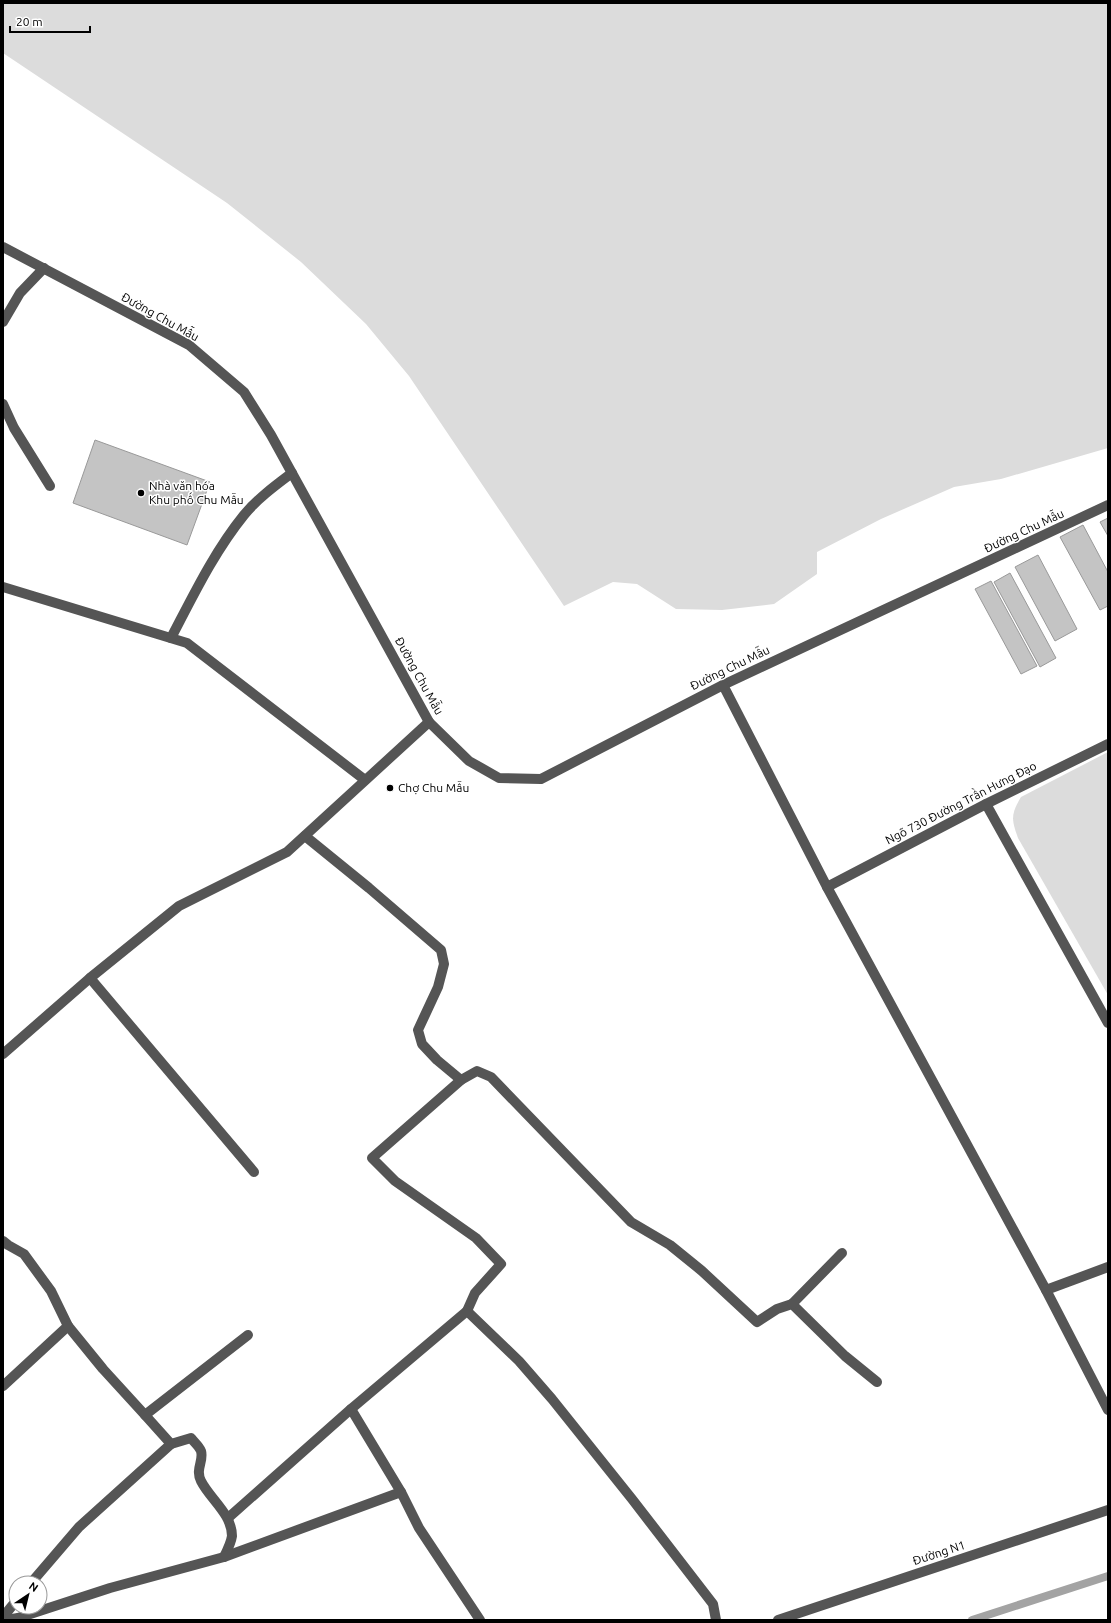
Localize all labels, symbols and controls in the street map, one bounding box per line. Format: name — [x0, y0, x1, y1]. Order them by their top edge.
scale bar — [10, 8, 90, 34]
text: 20 m — [16, 15, 43, 28]
street label: Đường Chu Mẫu — [119, 290, 201, 343]
place label: Nhà văn hóa Khu phố Chu Mẫu — [149, 479, 244, 506]
marker: Nhà văn hóa Khu phố Chu Mẫu — [136, 488, 146, 498]
street label: Đường Chu Mẫu — [982, 506, 1066, 555]
street label: Đường Chu Mẫu — [393, 635, 446, 717]
street label: Đường Chu Mẫu — [688, 643, 772, 692]
street label: Ngõ 730 Đường Trần Hưng Đạo — [883, 758, 1039, 847]
place label: Chợ Chu Mẫu — [398, 781, 469, 795]
marker: Chợ Chu Mẫu — [385, 783, 395, 793]
street label: Đường N1 — [911, 1538, 967, 1567]
north arrow — [8, 1575, 48, 1615]
text: N — [27, 1580, 41, 1594]

